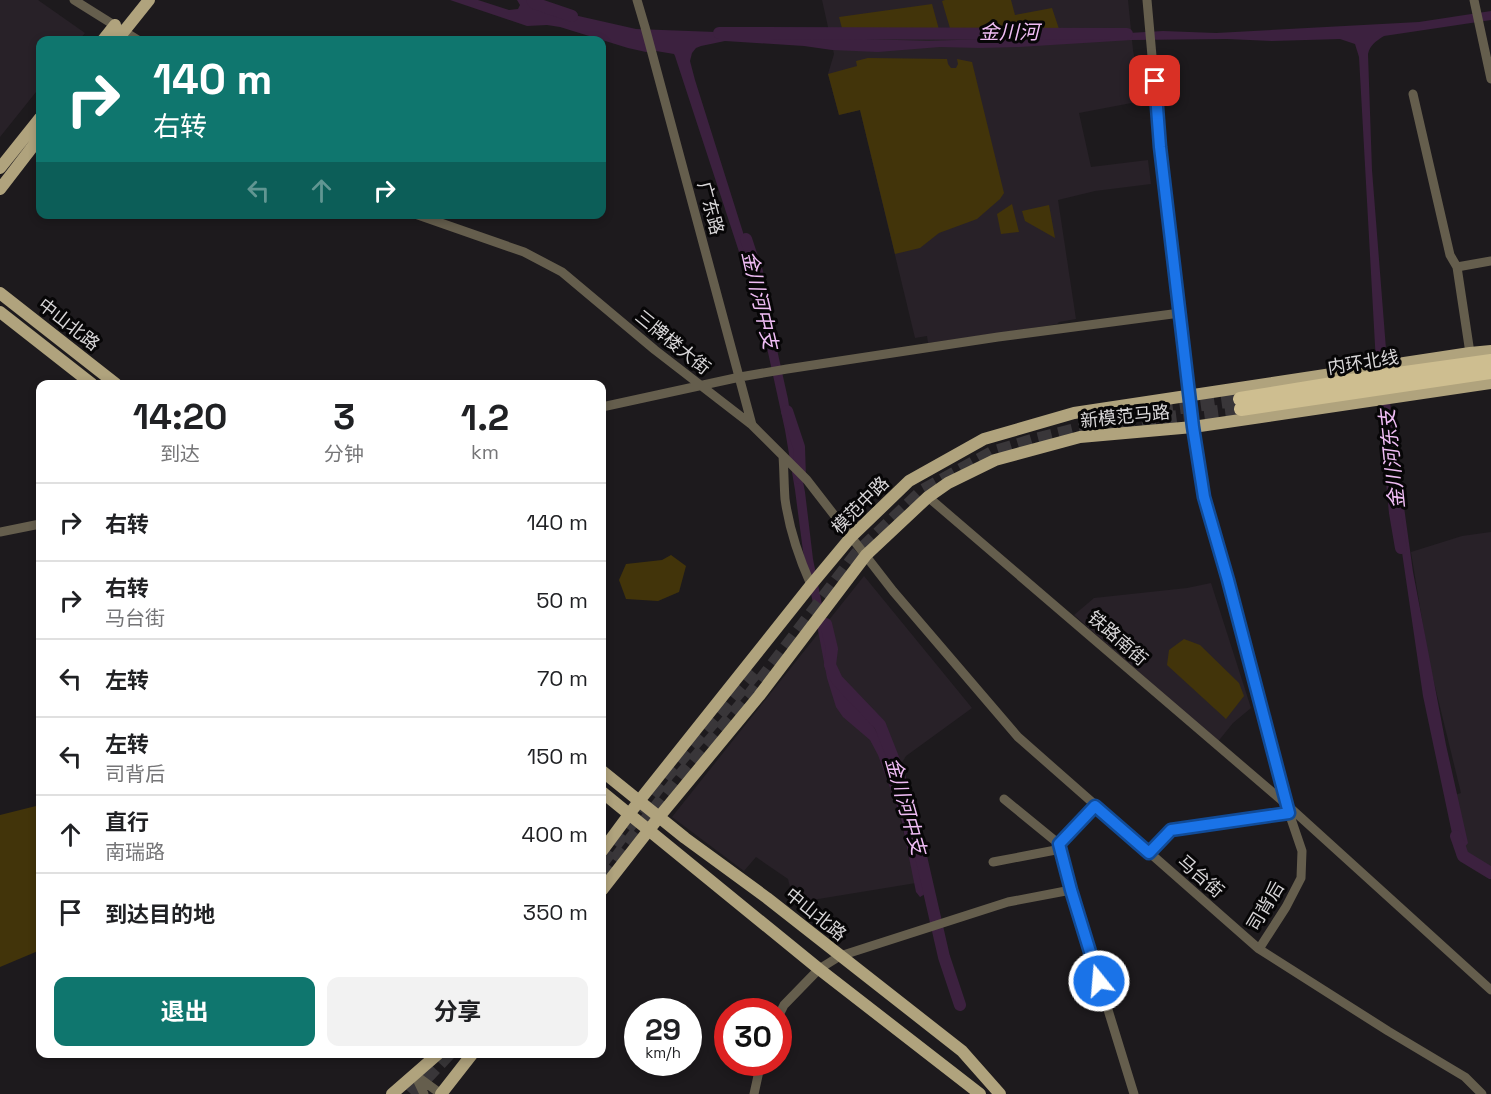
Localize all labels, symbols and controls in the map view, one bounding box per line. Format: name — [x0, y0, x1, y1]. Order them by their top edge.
water label: 金川河 — [979, 19, 1043, 45]
text: 140 m — [153, 53, 272, 106]
pin — [1129, 55, 1180, 106]
icon: right — [54, 60, 132, 138]
icon: arrive — [1138, 64, 1171, 97]
text: 右转 — [153, 109, 207, 144]
icon: left — [242, 174, 275, 207]
icon: ahead — [305, 174, 338, 207]
icon: right — [368, 174, 401, 207]
street label: 广东路 — [693, 179, 729, 237]
water label: 金川河中支 — [736, 248, 784, 354]
street label: 中山北路 — [34, 293, 104, 355]
street label: 三牌楼大街 — [631, 305, 715, 379]
street label: 内环北线 — [1326, 345, 1400, 379]
text: 14:20 — [133, 394, 227, 440]
text: 3 — [333, 394, 355, 440]
text: 1.2 — [461, 395, 509, 441]
street label: 新模范马路 — [1079, 400, 1171, 432]
water label: 金川河东支 — [1374, 406, 1410, 510]
text: km — [471, 439, 499, 465]
text: 到达 — [160, 441, 200, 467]
text: 分钟 — [324, 441, 364, 467]
street label: 模范中路 — [826, 471, 894, 539]
icon: right — [54, 506, 87, 539]
text: 140 m — [526, 508, 588, 536]
text: 右转 — [105, 510, 149, 538]
text: 右转 — [105, 574, 149, 602]
icon: right — [54, 584, 87, 617]
text: 50 m — [536, 586, 588, 614]
text: 马台街 — [105, 605, 165, 631]
street label: 铁路南街 — [1083, 606, 1153, 670]
icon: left — [54, 662, 87, 695]
text: 70 m — [537, 664, 588, 692]
text: 左转 — [105, 666, 149, 694]
text: 左转 — [105, 730, 149, 758]
icon: left — [54, 740, 87, 773]
text: 150 m — [527, 742, 588, 770]
water label: 金川河中支 — [880, 754, 933, 860]
text: 司背后 — [105, 761, 165, 787]
text: 直行 — [105, 808, 149, 836]
icon: ahead — [54, 818, 87, 851]
text: 400 m — [521, 820, 588, 848]
text: 南瑞路 — [105, 839, 165, 865]
street label: 马台街 — [1173, 850, 1229, 902]
street label: 司背后 — [1241, 877, 1289, 935]
street label: 中山北路 — [781, 882, 851, 946]
icon: arrive — [54, 896, 87, 929]
text: 350 m — [523, 898, 588, 926]
text: 到达目的地 — [105, 900, 215, 928]
position arrow — [1067, 949, 1131, 1013]
button: 退出 — [54, 977, 315, 1046]
button: 分享 — [327, 977, 588, 1046]
speed limit sign: 30 — [714, 998, 792, 1076]
text: 29 — [645, 1010, 681, 1049]
text: km/h — [645, 1043, 681, 1062]

